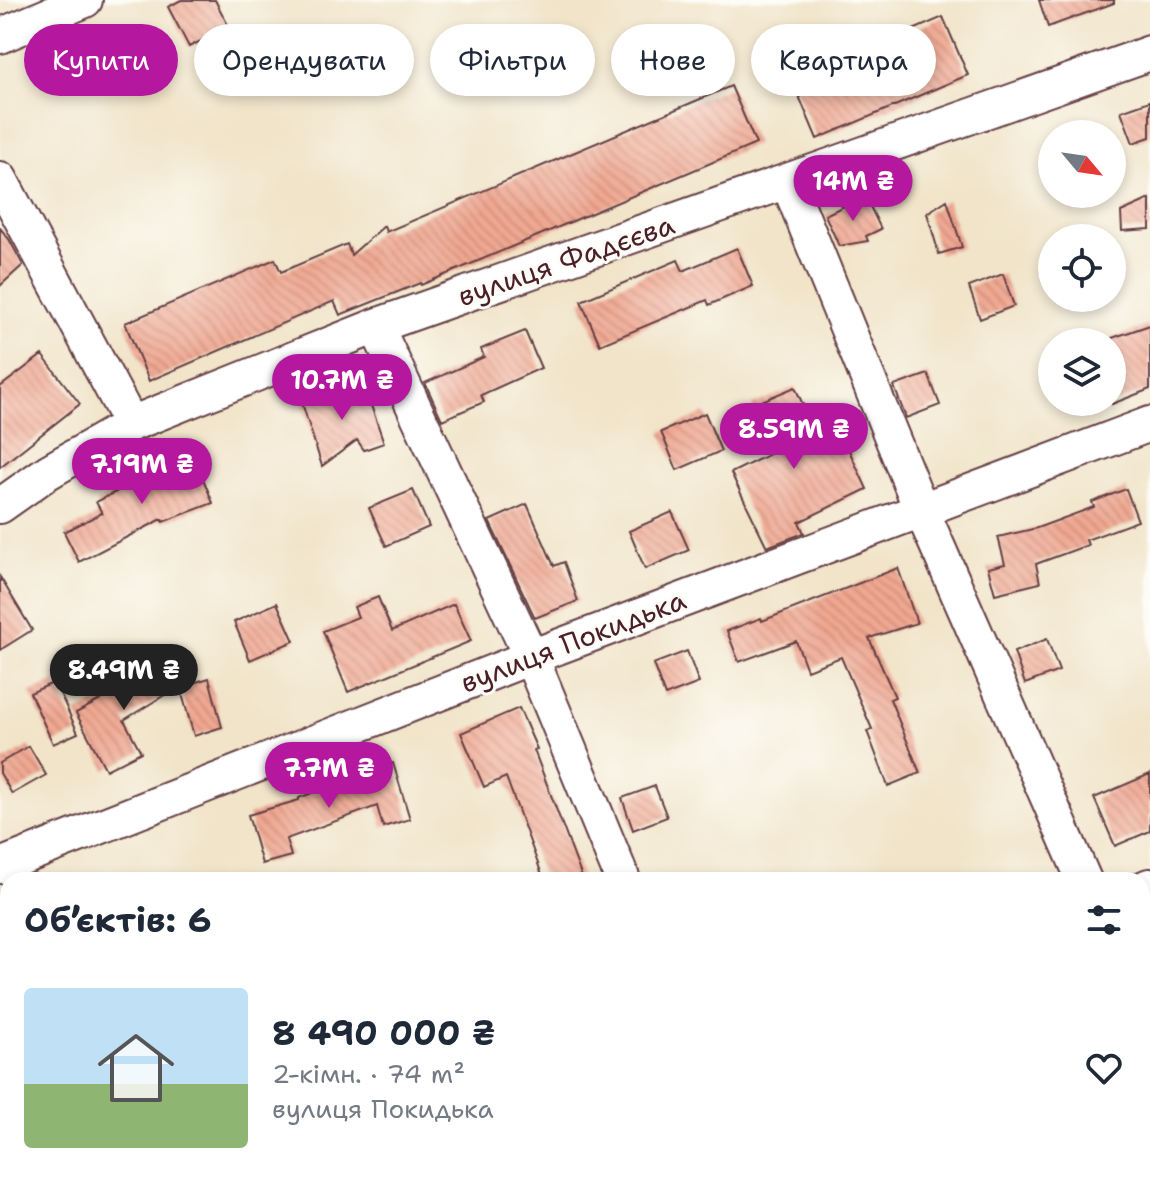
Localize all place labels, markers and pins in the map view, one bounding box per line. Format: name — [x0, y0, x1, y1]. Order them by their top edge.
pin: 14M ₴ — [797, 155, 909, 223]
pin: 10.7M ₴ — [268, 354, 416, 422]
pin: 8.59M ₴ — [720, 403, 868, 471]
pin: 7.19M ₴ — [68, 438, 216, 506]
pin: 8.49M ₴ — [50, 644, 198, 712]
pin: 7.7M ₴ — [264, 742, 394, 810]

